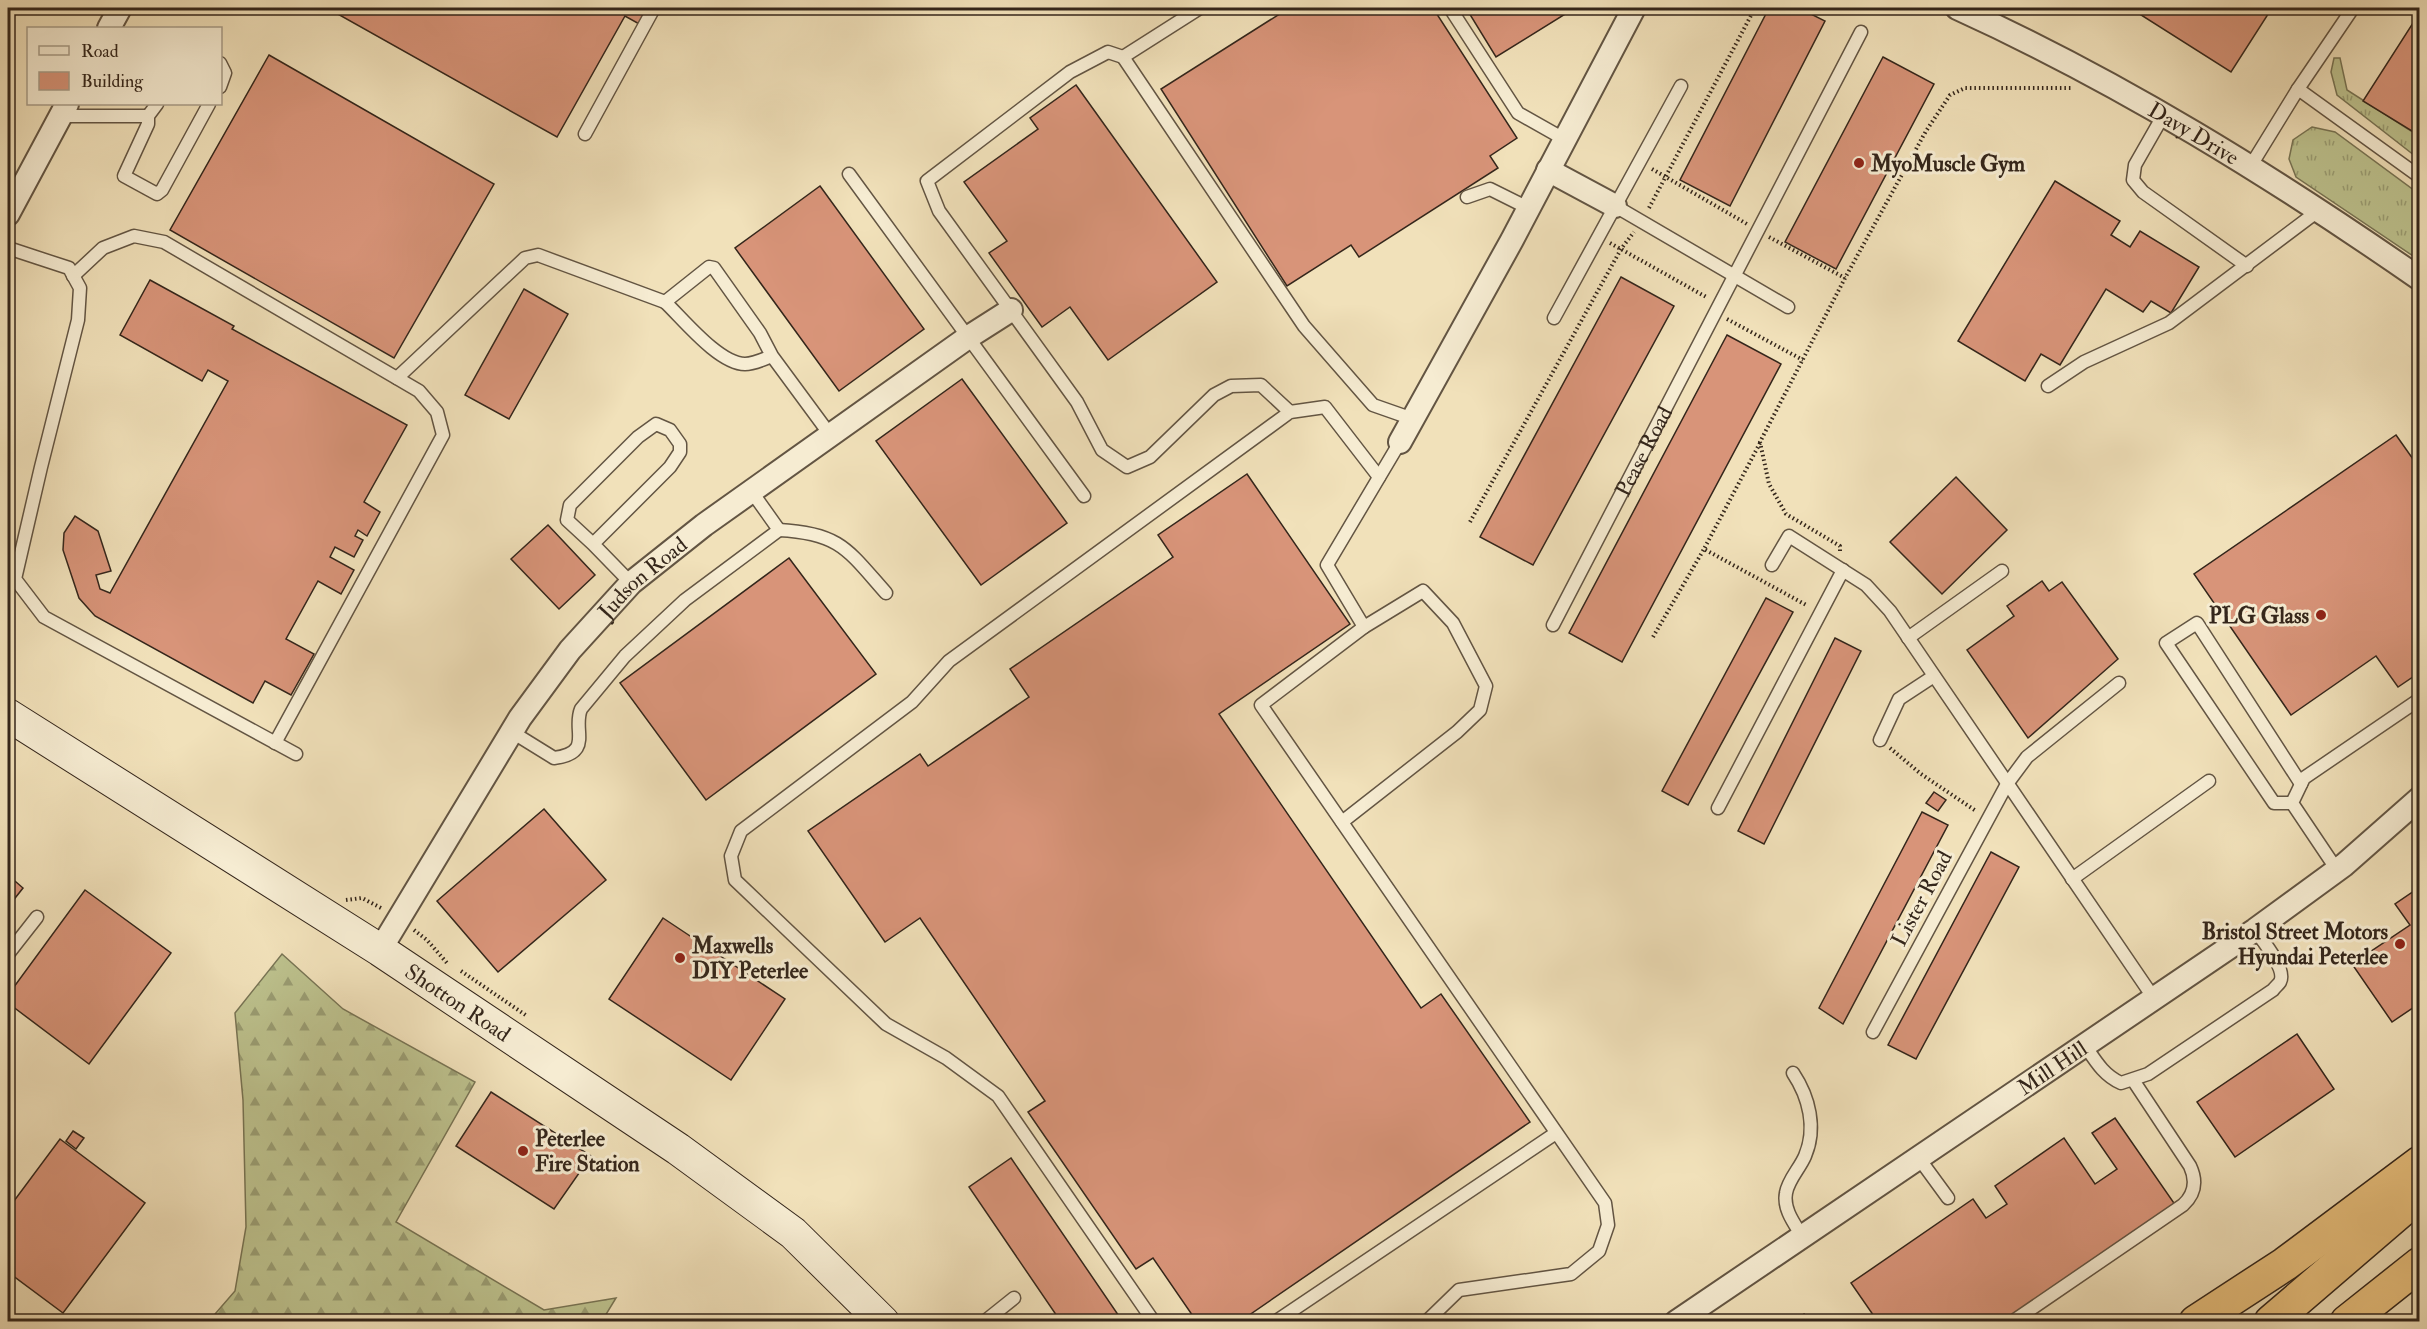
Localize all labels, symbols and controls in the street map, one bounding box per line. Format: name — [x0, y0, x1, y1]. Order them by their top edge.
legend — [27, 27, 222, 105]
text: Road — [81, 40, 119, 63]
text: Building — [81, 70, 144, 93]
street label: Davy Drive — [2143, 96, 2244, 172]
place label: MyoMuscle Gym — [1870, 150, 2026, 179]
marker: MyoMuscle Gym — [1852, 156, 1866, 170]
street label: Pease Road — [1609, 401, 1679, 501]
street label: Judson Road — [592, 531, 693, 626]
place label: PLG Glass — [2209, 602, 2309, 630]
marker: PLG Glass — [2314, 608, 2328, 622]
street label: Lister Road — [1885, 846, 1959, 951]
place label: Bristol Street Motors Hyundai Peterlee — [2202, 918, 2389, 972]
place label: Maxwells DIY Peterlee — [691, 932, 809, 985]
marker: Bristol Street Motors Hyundai Peterlee — [2393, 937, 2407, 951]
marker: Maxwells DIY Peterlee — [673, 951, 687, 965]
street label: Shotton Road — [399, 958, 516, 1048]
street label: Mill Hill — [2012, 1035, 2093, 1102]
place label: Peterlee Fire Station — [535, 1125, 640, 1178]
marker: Peterlee Fire Station — [516, 1144, 530, 1158]

